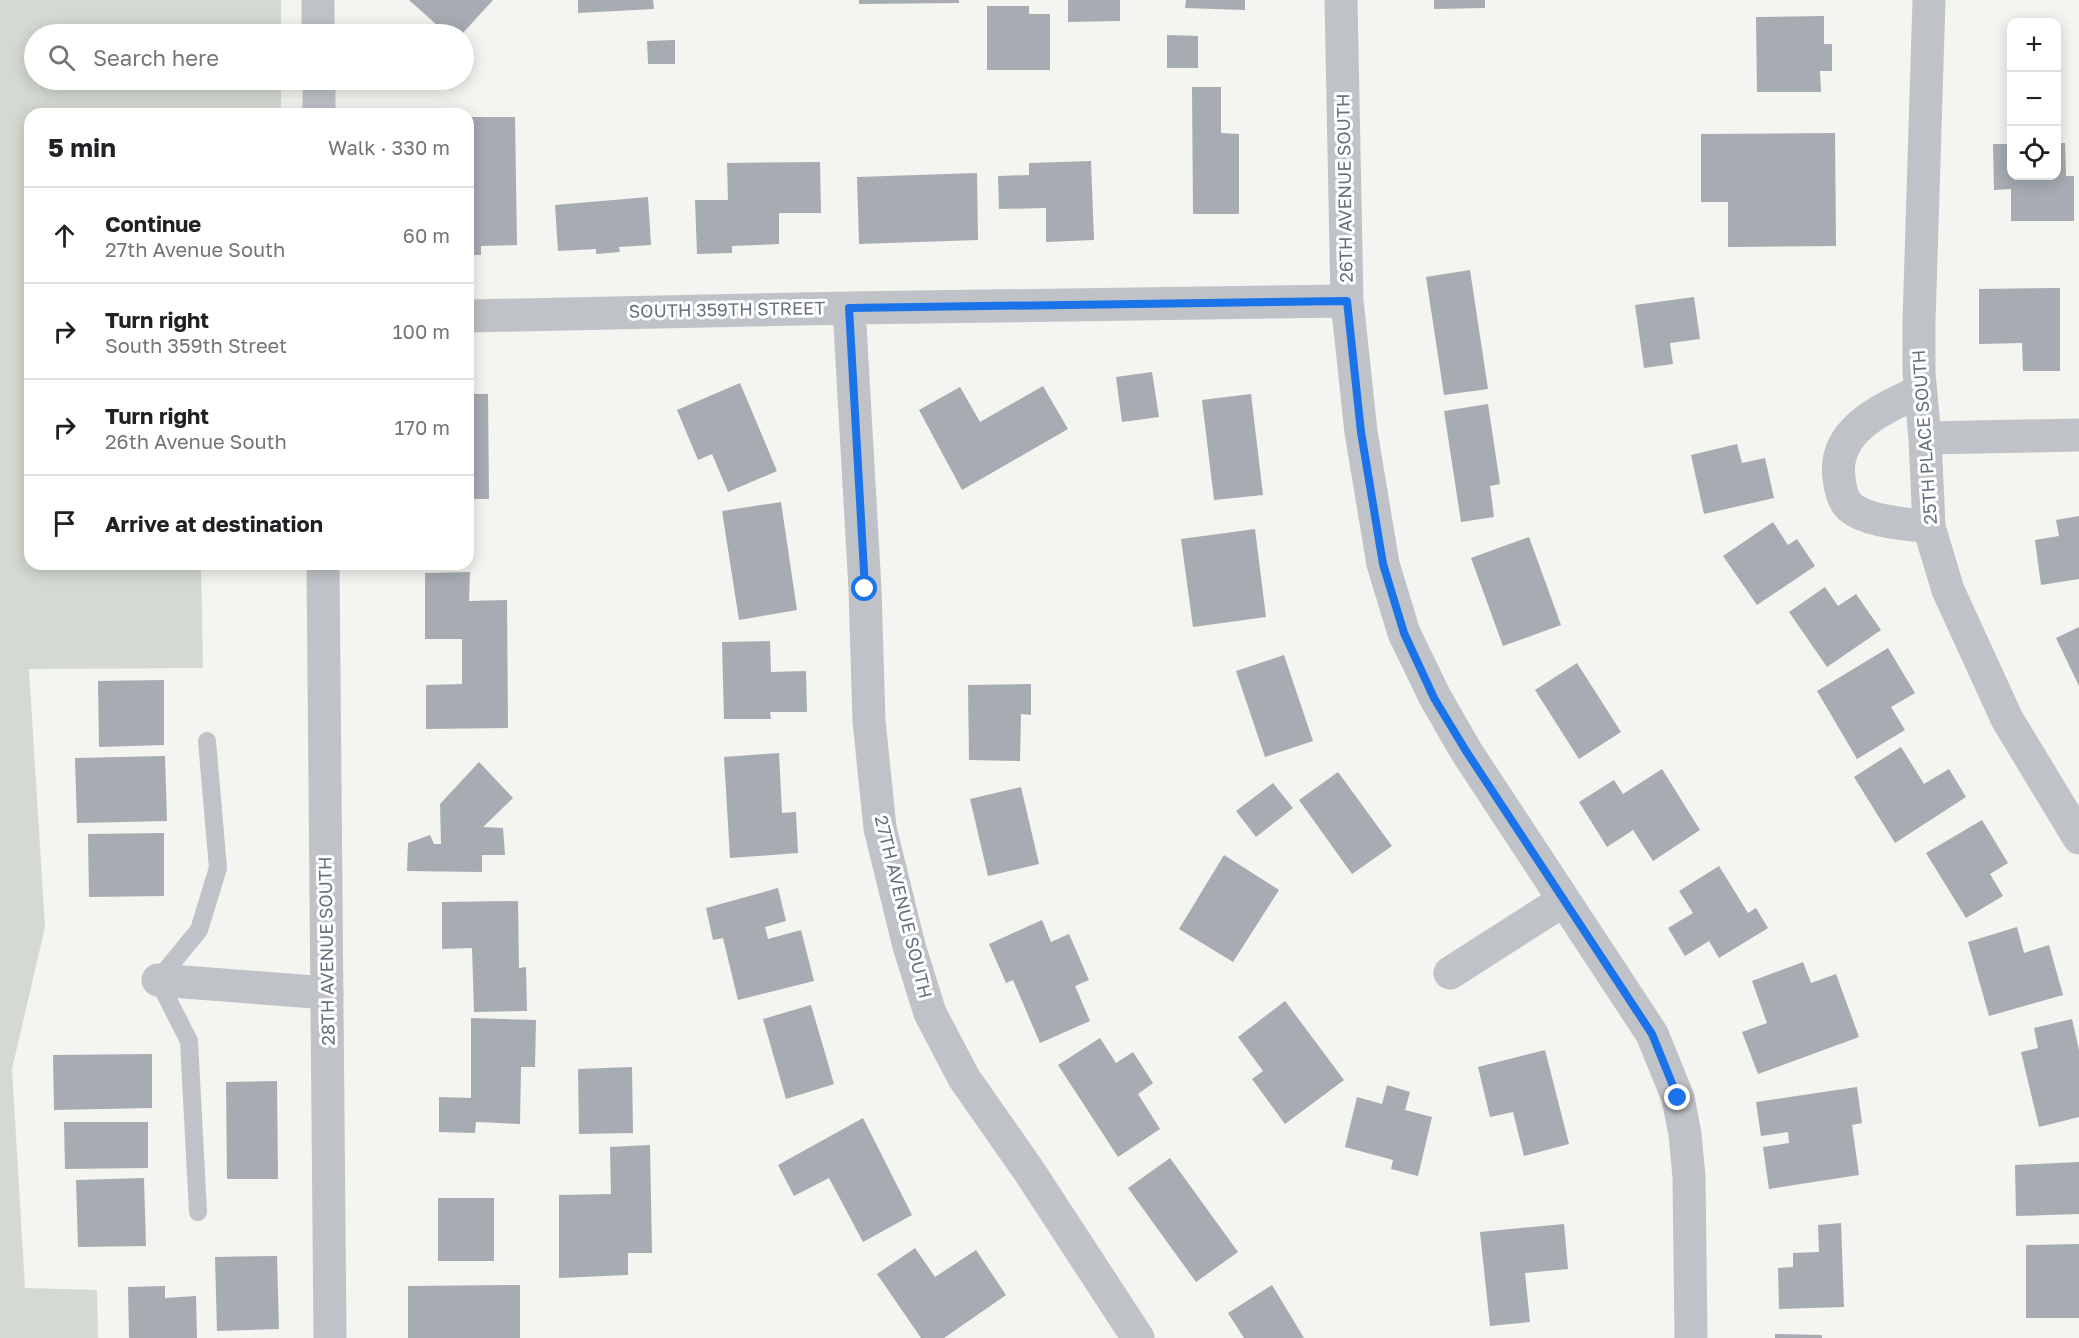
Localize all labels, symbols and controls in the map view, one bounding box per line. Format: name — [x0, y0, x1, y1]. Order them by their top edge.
map controls — [2007, 18, 2061, 180]
button: + — [2007, 18, 2061, 72]
search box — [24, 24, 474, 90]
icon: search — [45, 41, 78, 74]
text: Search here — [93, 44, 219, 71]
button: − — [2007, 72, 2061, 126]
street label: 26TH AVENUE SOUTH — [1331, 93, 1357, 283]
button: locate — [2007, 126, 2061, 180]
text: 5 min — [48, 132, 116, 163]
text: Walk · 330 m — [328, 135, 450, 159]
text: Continue — [105, 210, 201, 237]
icon: ahead — [48, 219, 81, 252]
text: 60 m — [403, 223, 450, 247]
text: 27th Avenue South — [105, 237, 285, 261]
street label: SOUTH 359TH STREET — [629, 296, 825, 322]
text: Turn right — [105, 306, 209, 333]
icon: right — [48, 315, 81, 348]
text: 100 m — [393, 319, 450, 343]
text: South 359th Street — [105, 333, 287, 357]
street label: 25TH PLACE SOUTH — [1907, 349, 1941, 525]
text: Turn right — [105, 402, 209, 429]
icon: right — [48, 411, 81, 444]
text: 170 m — [395, 415, 450, 439]
text: 26th Avenue South — [105, 429, 287, 453]
icon: arrive — [48, 507, 81, 540]
text: Arrive at destination — [105, 510, 323, 537]
route start — [851, 575, 877, 601]
street label: 27TH AVENUE SOUTH — [871, 813, 937, 1001]
street label: 28TH AVENUE SOUTH — [313, 856, 339, 1046]
route end — [1664, 1084, 1690, 1110]

